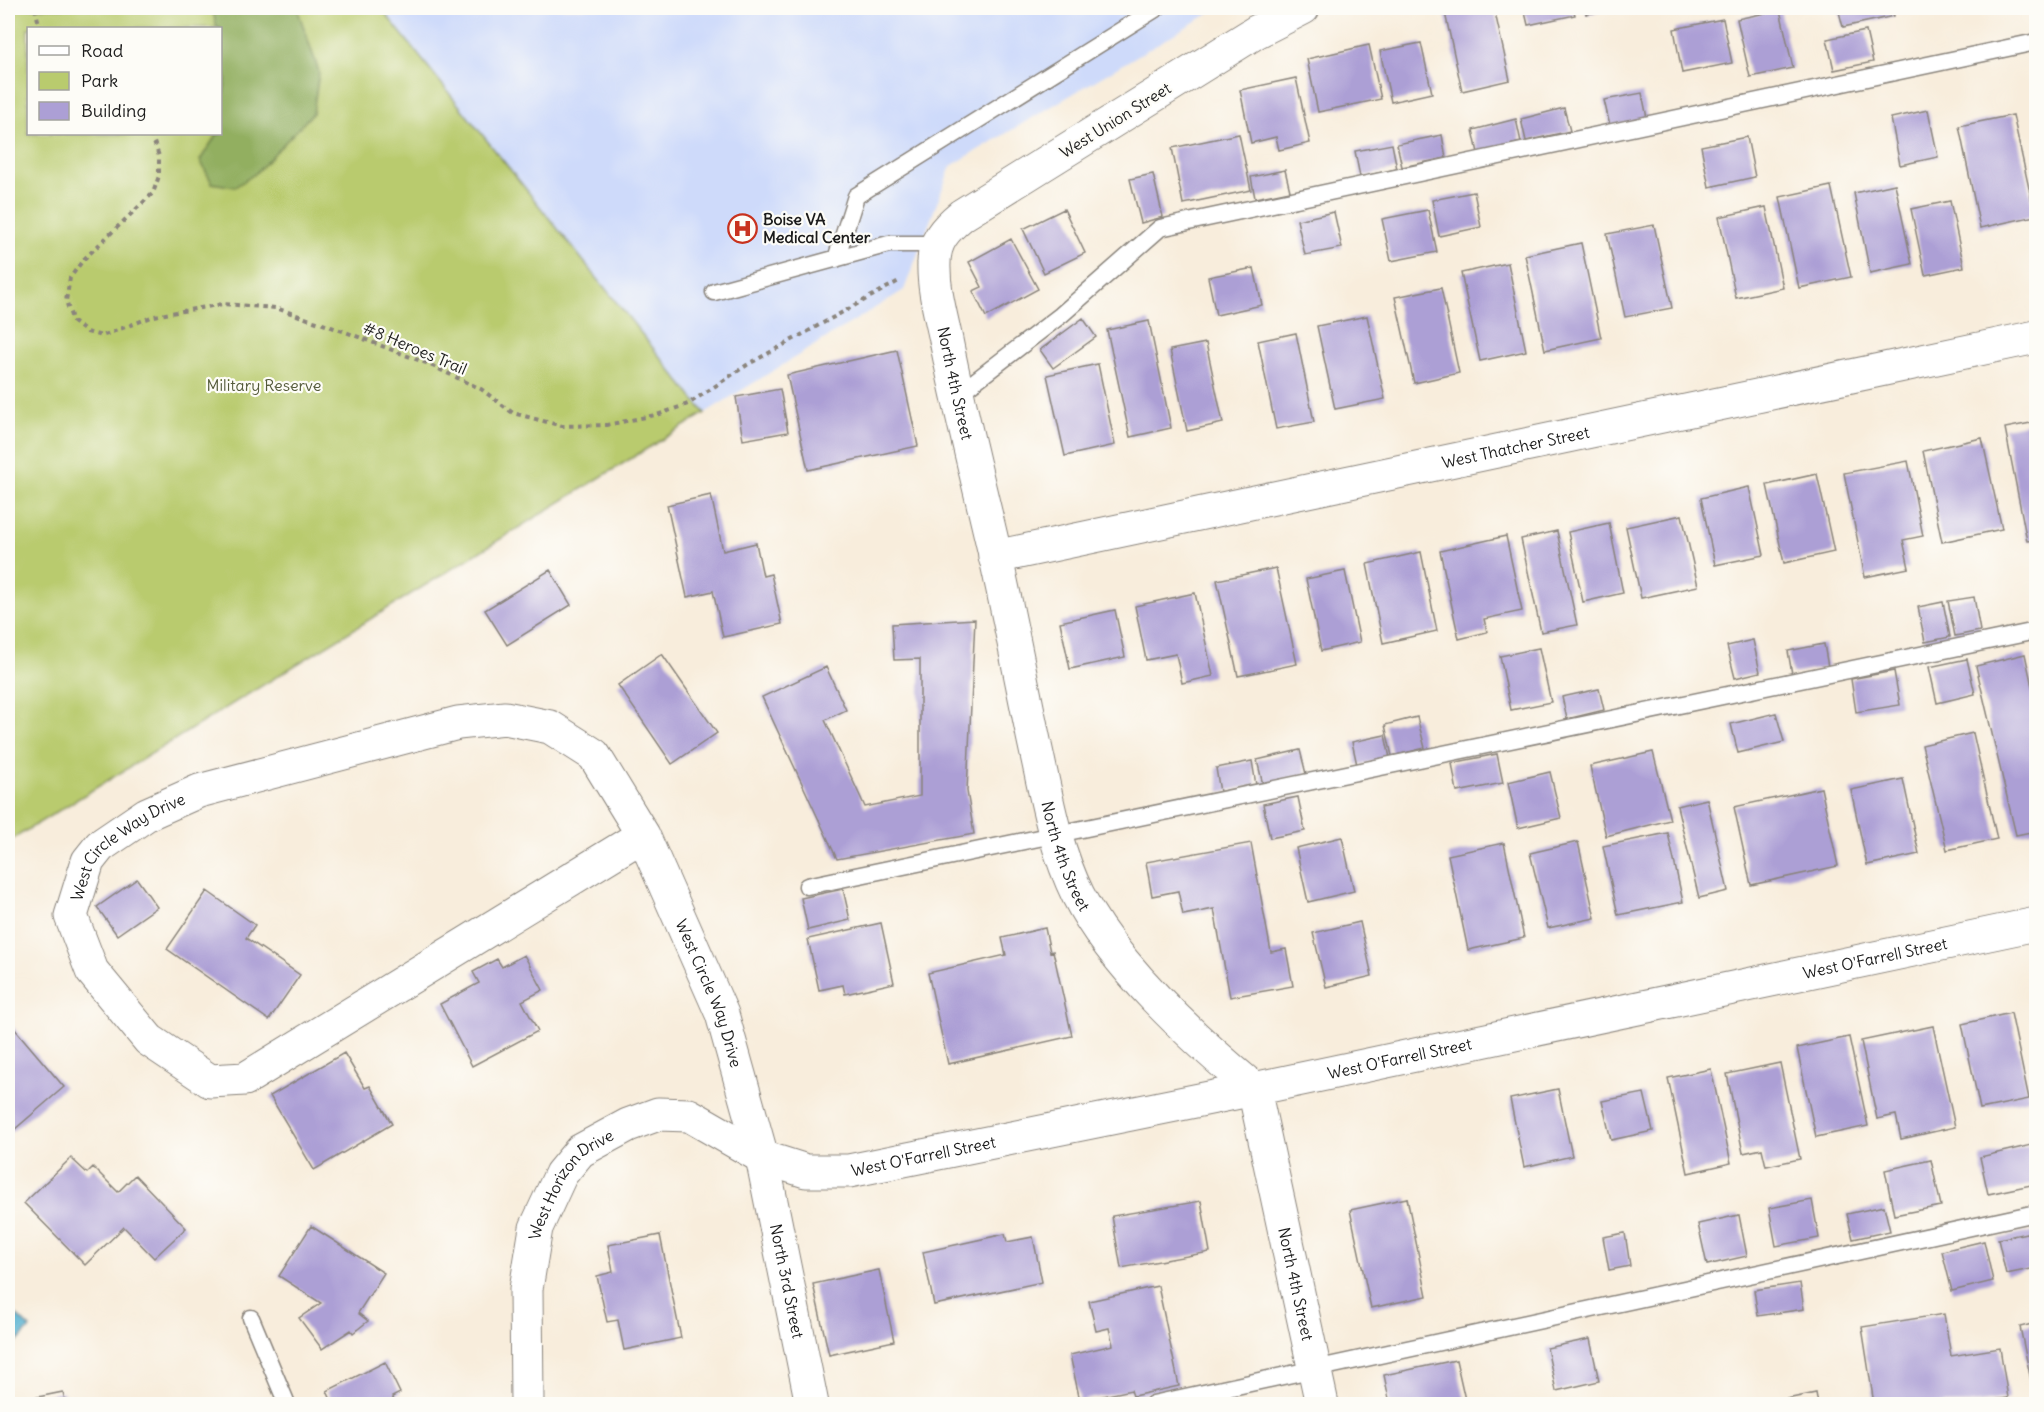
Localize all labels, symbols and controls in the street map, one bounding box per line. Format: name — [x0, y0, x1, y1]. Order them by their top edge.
legend — [27, 27, 222, 135]
text: Road — [81, 39, 124, 62]
text: Park — [81, 69, 118, 92]
street label: West Union Street — [1056, 77, 1175, 162]
text: Building — [81, 99, 146, 122]
place label: Boise VA Medical Center — [763, 209, 871, 247]
hospital icon: Boise VA Medical Center — [726, 212, 758, 244]
street label: #8 Heroes Trail — [360, 317, 470, 379]
street label: North 4th Street — [933, 325, 978, 442]
park label: Military Reserve — [207, 375, 321, 395]
street label: West Thatcher Street — [1440, 422, 1592, 472]
street label: West Circle Way Drive — [66, 789, 188, 903]
street label: North 4th Street — [1037, 799, 1095, 915]
street label: West Circle Way Drive — [671, 916, 746, 1070]
street label: West O'Farrell Street — [1801, 933, 1950, 983]
street label: West O'Farrell Street — [1326, 1033, 1474, 1083]
street label: West Horizon Drive — [524, 1125, 617, 1241]
street label: West O'Farrell Street — [849, 1131, 998, 1180]
street label: North 3rd Street — [766, 1222, 809, 1341]
street label: North 4th Street — [1274, 1225, 1318, 1343]

